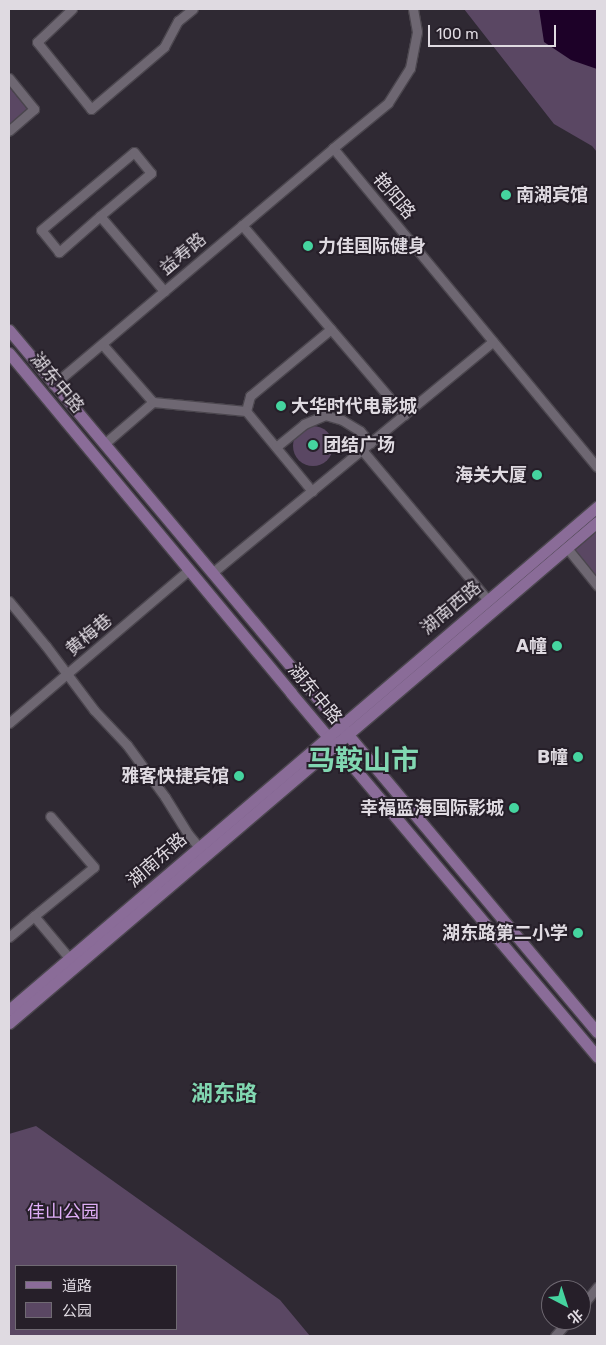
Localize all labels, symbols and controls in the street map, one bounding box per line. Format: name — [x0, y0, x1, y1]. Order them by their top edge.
scale bar — [431, 15, 558, 47]
text: 100 m — [436, 25, 478, 43]
street label: 艳阳路 — [368, 168, 420, 224]
place label: 南湖宾馆 — [516, 184, 588, 206]
marker: 南湖宾馆 — [500, 189, 512, 201]
street label: 益寿路 — [155, 228, 211, 280]
place label: 力佳国际健身 — [318, 235, 426, 257]
marker: 力佳国际健身 — [302, 240, 314, 252]
street label: 湖东中路 — [26, 348, 88, 418]
place label: 大华时代电影城 — [291, 395, 417, 417]
marker: 大华时代电影城 — [275, 400, 287, 412]
place label: 团结广场 — [323, 434, 395, 456]
marker: 团结广场 — [307, 439, 319, 451]
place label: 海关大厦 — [455, 464, 527, 486]
marker: 海关大厦 — [531, 469, 543, 481]
street label: 湖南西路 — [416, 577, 486, 639]
street label: 黄梅巷 — [61, 609, 117, 661]
place label: A幢 — [516, 635, 547, 657]
marker: A幢 — [551, 640, 563, 652]
street label: 湖东中路 — [284, 659, 346, 729]
district label: 马鞍山市 — [307, 744, 419, 778]
place label: B幢 — [537, 746, 568, 768]
marker: B幢 — [572, 751, 584, 763]
place label: 雅客快捷宾馆 — [121, 765, 229, 787]
marker: 雅客快捷宾馆 — [233, 770, 245, 782]
place label: 幸福蓝海国际影城 — [360, 797, 504, 819]
marker: 幸福蓝海国际影城 — [508, 802, 520, 814]
street label: 湖南东路 — [123, 828, 191, 892]
place label: 湖东路第二小学 — [442, 922, 568, 944]
marker: 湖东路第二小学 — [572, 927, 584, 939]
district label: 湖东路 — [191, 1081, 257, 1107]
park label: 佳山公园 — [27, 1201, 99, 1223]
legend — [15, 1265, 178, 1330]
text: 道路 — [62, 1277, 92, 1295]
north arrow — [541, 1280, 591, 1330]
text: 公园 — [62, 1302, 92, 1320]
text: 北 — [564, 1305, 586, 1327]

